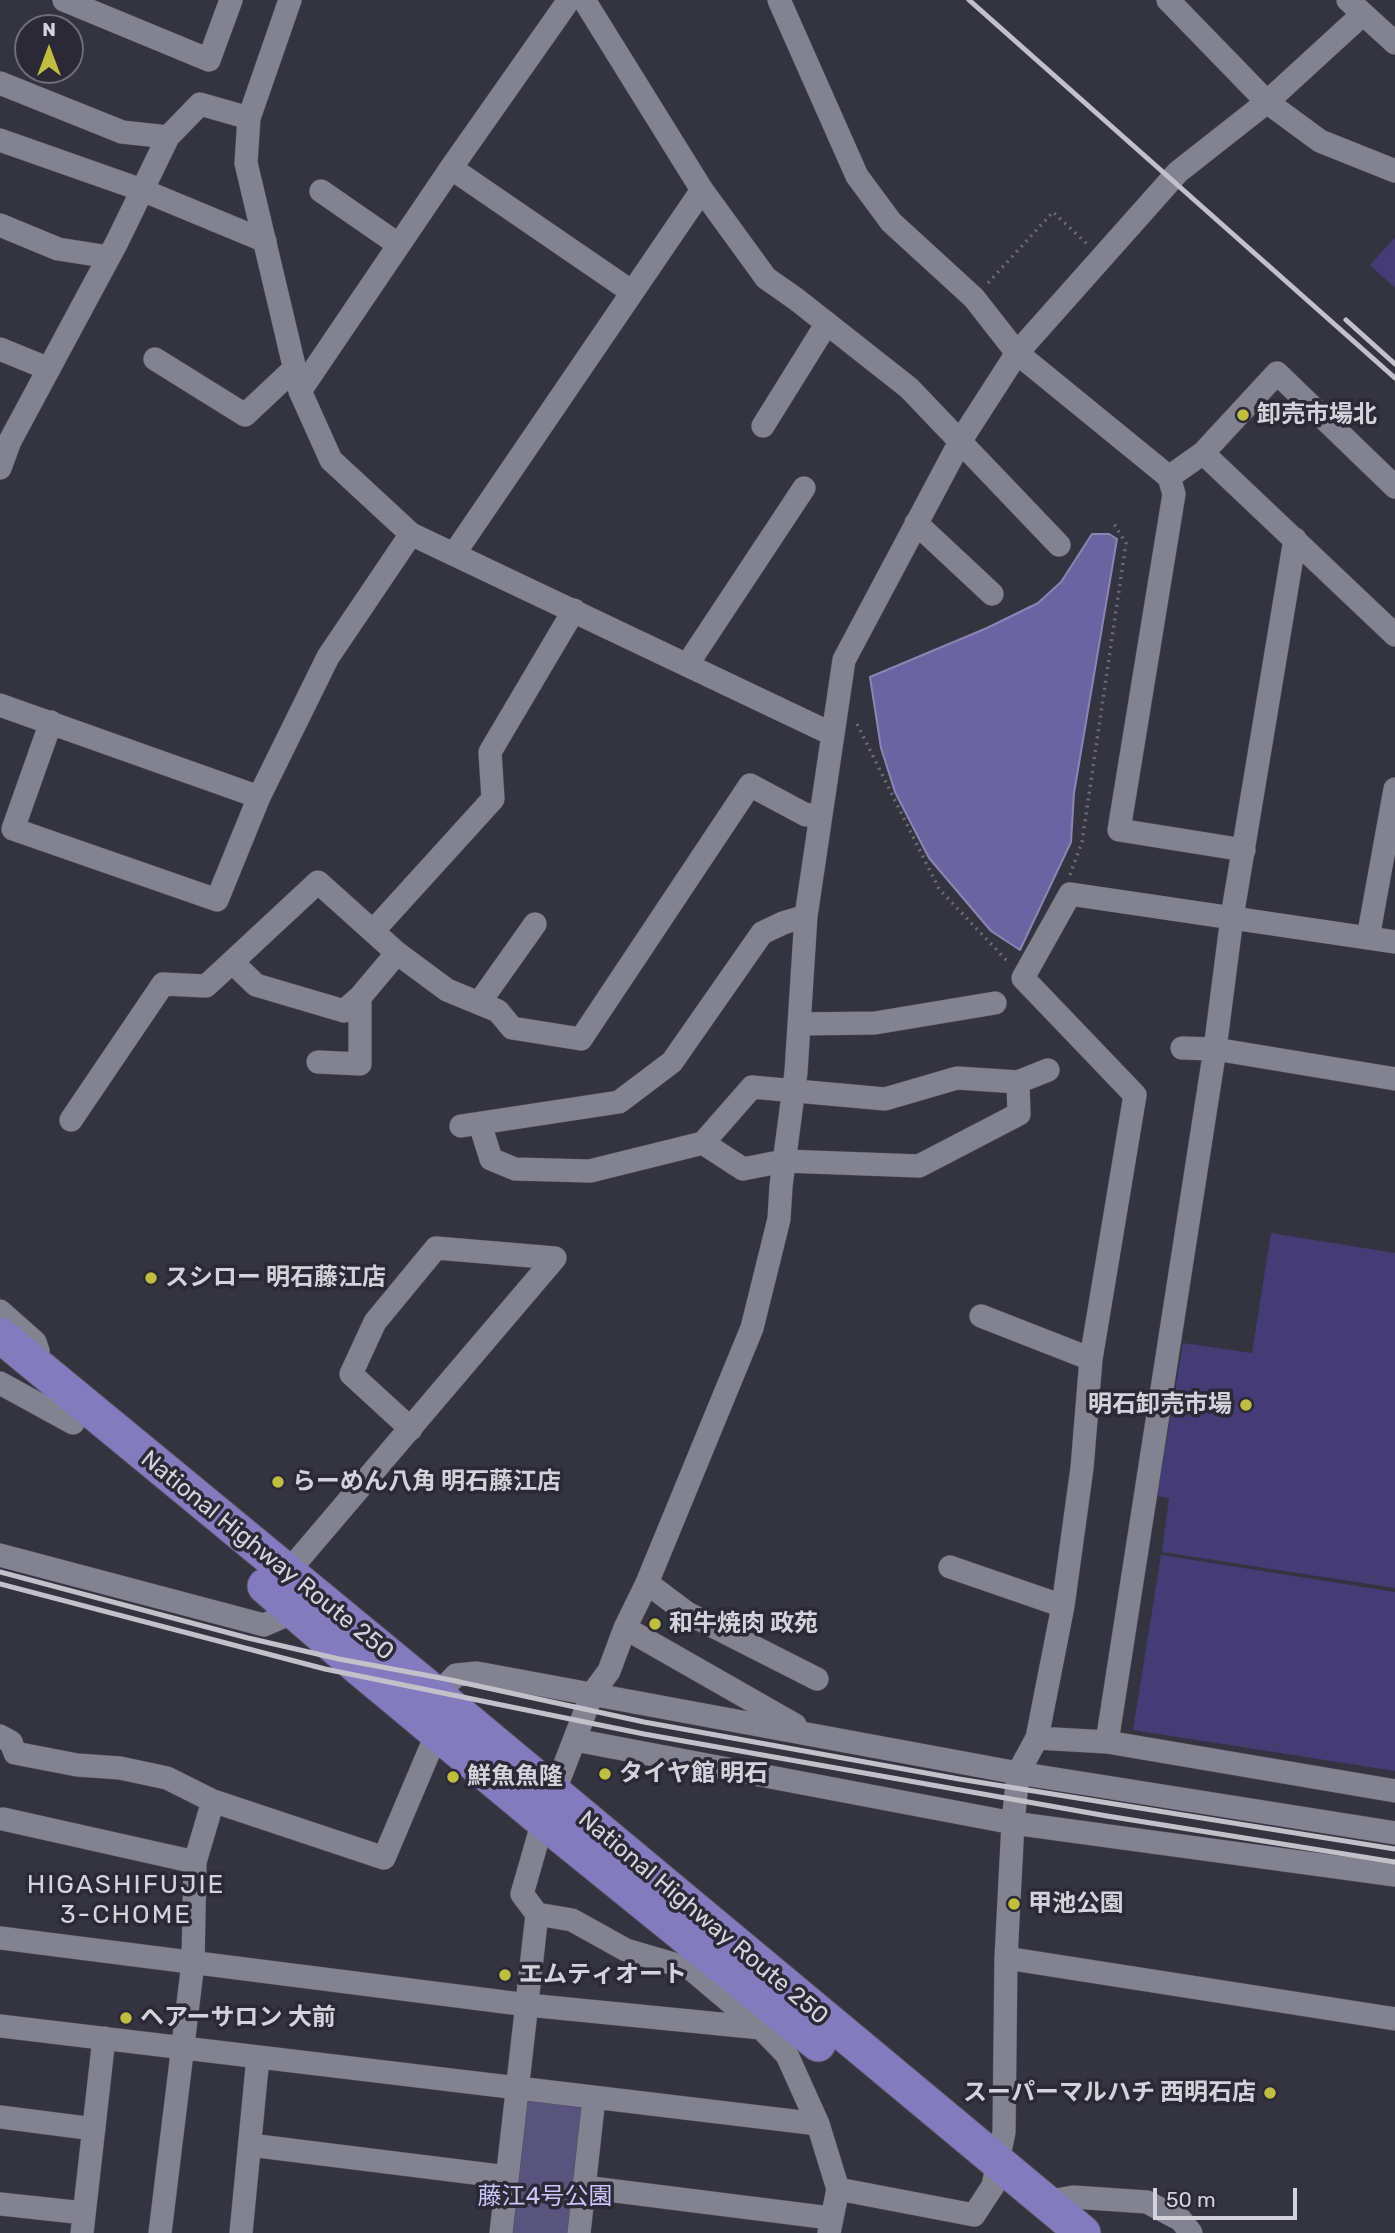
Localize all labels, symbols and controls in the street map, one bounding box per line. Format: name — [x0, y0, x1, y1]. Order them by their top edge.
north arrow — [14, 14, 84, 84]
text: N — [42, 18, 56, 41]
place label: 卸売市場北 — [1257, 401, 1377, 429]
marker: 卸売市場北 — [1235, 407, 1251, 423]
place label: スシロー 明石藤江店 — [165, 1264, 386, 1292]
marker: スシロー 明石藤江店 — [143, 1270, 159, 1286]
place label: 明石卸売市場 — [1088, 1391, 1232, 1419]
marker: 明石卸売市場 — [1238, 1397, 1254, 1413]
street label: National Highway Route 250 — [135, 1445, 399, 1667]
place label: らーめん八角 明石藤江店 — [292, 1468, 561, 1496]
marker: らーめん八角 明石藤江店 — [270, 1474, 286, 1490]
place label: 和牛焼肉 政苑 — [669, 1610, 818, 1638]
marker: 和牛焼肉 政苑 — [647, 1616, 663, 1632]
place label: タイヤ館 明石 — [619, 1760, 768, 1788]
place label: 鮮魚魚隆 — [467, 1763, 563, 1791]
marker: タイヤ館 明石 — [597, 1766, 613, 1782]
marker: 鮮魚魚隆 — [445, 1769, 461, 1785]
street label: National Highway Route 250 — [572, 1805, 834, 2031]
district label: HIGASHIFUJIE 3-CHOME — [28, 1869, 224, 1930]
place label: 甲池公園 — [1028, 1890, 1124, 1918]
marker: 甲池公園 — [1006, 1896, 1022, 1912]
place label: エムティオート — [519, 1961, 687, 1989]
marker: エムティオート — [497, 1967, 513, 1983]
place label: ヘアーサロン 大前 — [140, 2004, 336, 2032]
marker: ヘアーサロン 大前 — [118, 2010, 134, 2026]
place label: スーパーマルハチ 西明石店 — [963, 2079, 1256, 2107]
marker: スーパーマルハチ 西明石店 — [1262, 2085, 1278, 2101]
scale bar — [1157, 2174, 1300, 2218]
park label: 藤江4号公園 — [478, 2183, 612, 2211]
text: 50 m — [1166, 2187, 1216, 2212]

